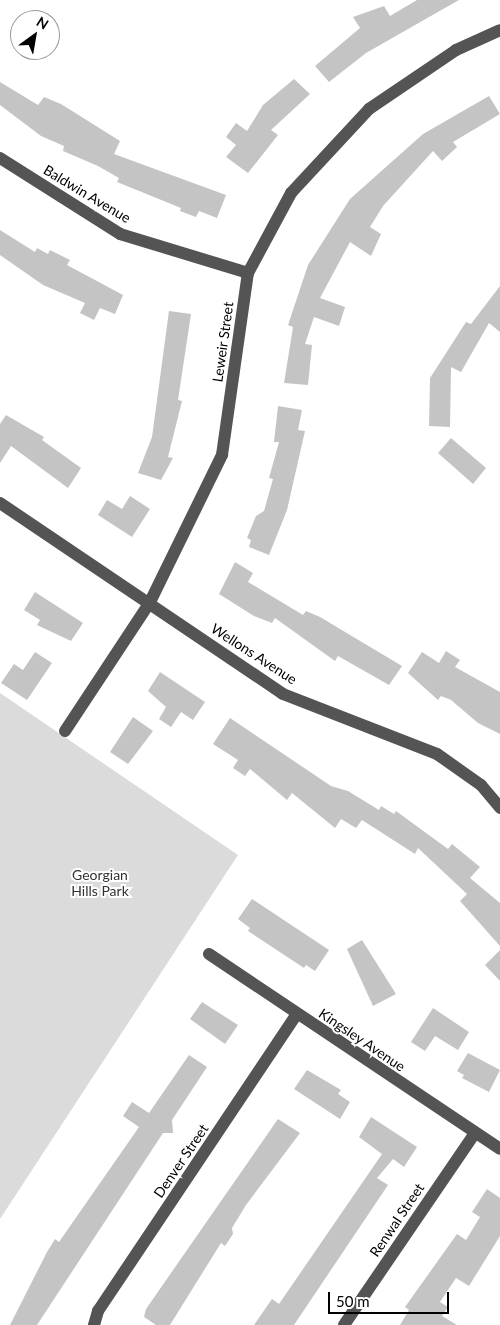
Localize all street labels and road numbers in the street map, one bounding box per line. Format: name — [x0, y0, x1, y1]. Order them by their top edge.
street label: Baldwin Avenue — [40, 161, 134, 227]
street label: Leweir Street — [209, 301, 237, 383]
street label: Wellons Avenue — [208, 620, 300, 688]
street label: Kingsley Avenue — [315, 1005, 409, 1075]
street label: Denver Street — [150, 1121, 212, 1201]
street label: Renwal Street — [366, 1180, 428, 1260]

